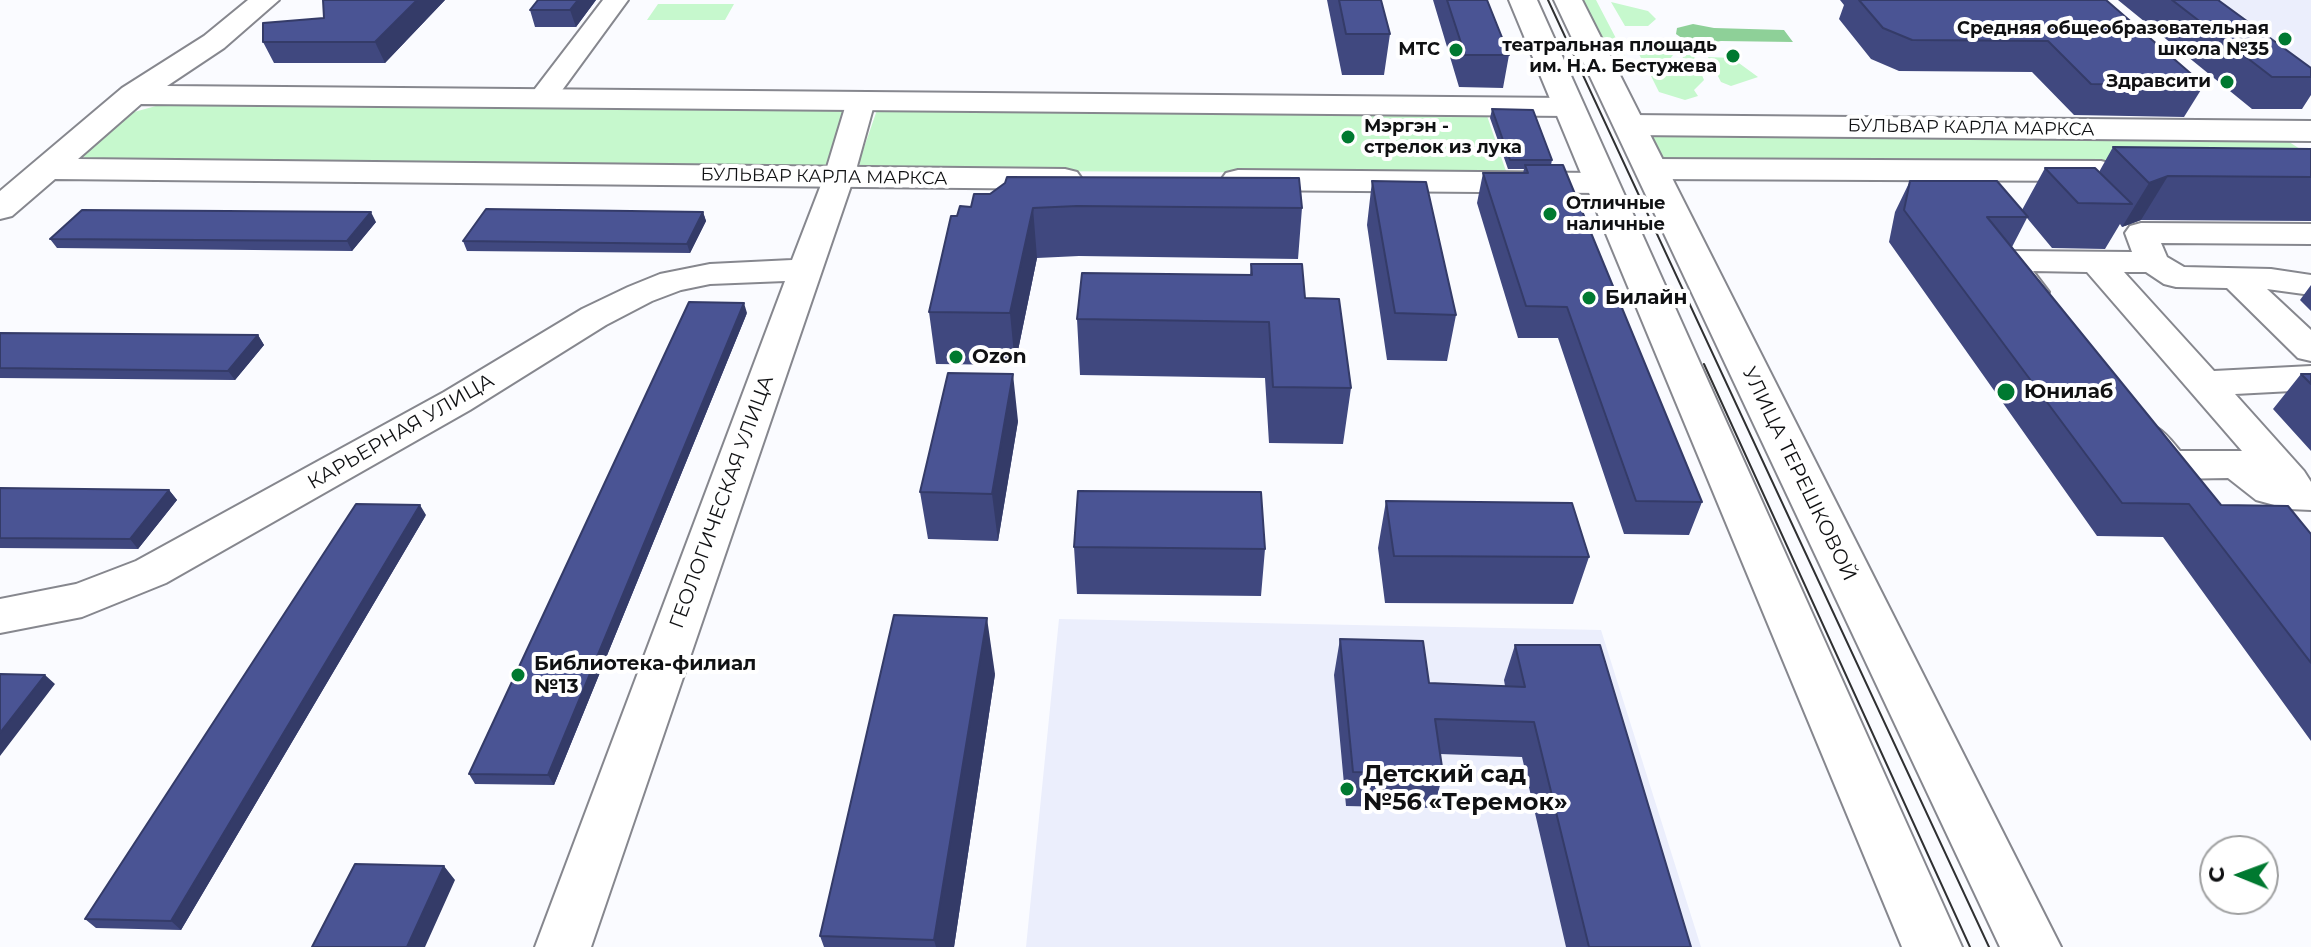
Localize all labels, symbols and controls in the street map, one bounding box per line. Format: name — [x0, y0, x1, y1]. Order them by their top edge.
place label: Средняя общеобразовательная школа №35 — [1957, 18, 2269, 60]
marker: Средняя общеобразовательная школа №35 — [2276, 30, 2294, 48]
place label: театральная площадь им. Н.А. Бестужева — [1502, 35, 1717, 78]
place label: МТС — [1398, 39, 1440, 61]
marker: МТС — [1447, 41, 1465, 59]
marker: театральная площадь им. Н.А. Бестужева — [1724, 47, 1742, 65]
place label: Здравсити — [2106, 71, 2211, 93]
marker: Здравсити — [2218, 73, 2236, 91]
street label: БУЛЬВАР КАРЛА МАРКСА — [1847, 115, 2095, 141]
place label: Мэргэн - стрелок из лука — [1364, 116, 1522, 158]
marker: Мэргэн - стрелок из лука — [1339, 128, 1357, 146]
street label: БУЛЬВАР КАРЛА МАРКСА — [700, 164, 948, 190]
place label: Отличные наличные — [1566, 193, 1666, 236]
marker: Отличные наличные — [1541, 205, 1559, 223]
place label: Билайн — [1605, 286, 1687, 310]
marker: Билайн — [1580, 289, 1598, 307]
place label: Ozon — [972, 345, 1027, 369]
marker: Ozon — [947, 348, 965, 366]
street label: УЛИЦА ТЕРЕШКОВОЙ — [1737, 363, 1861, 585]
street label: КАРЬЕРНАЯ УЛИЦА — [304, 369, 498, 495]
street label: ГЕОЛОГИЧЕСКАЯ УЛИЦА — [665, 372, 779, 632]
place label: Юнилаб — [2024, 380, 2113, 404]
marker: Юнилаб — [1995, 381, 2017, 403]
place label: Библиотека-филиал №13 — [534, 652, 756, 699]
marker: Библиотека-филиал №13 — [509, 666, 527, 684]
place label: Детский сад №56 «Теремок» — [1363, 761, 1568, 817]
marker: Детский сад №56 «Теремок» — [1338, 780, 1356, 798]
north arrow — [2199, 835, 2279, 915]
text: С — [2203, 866, 2230, 883]

